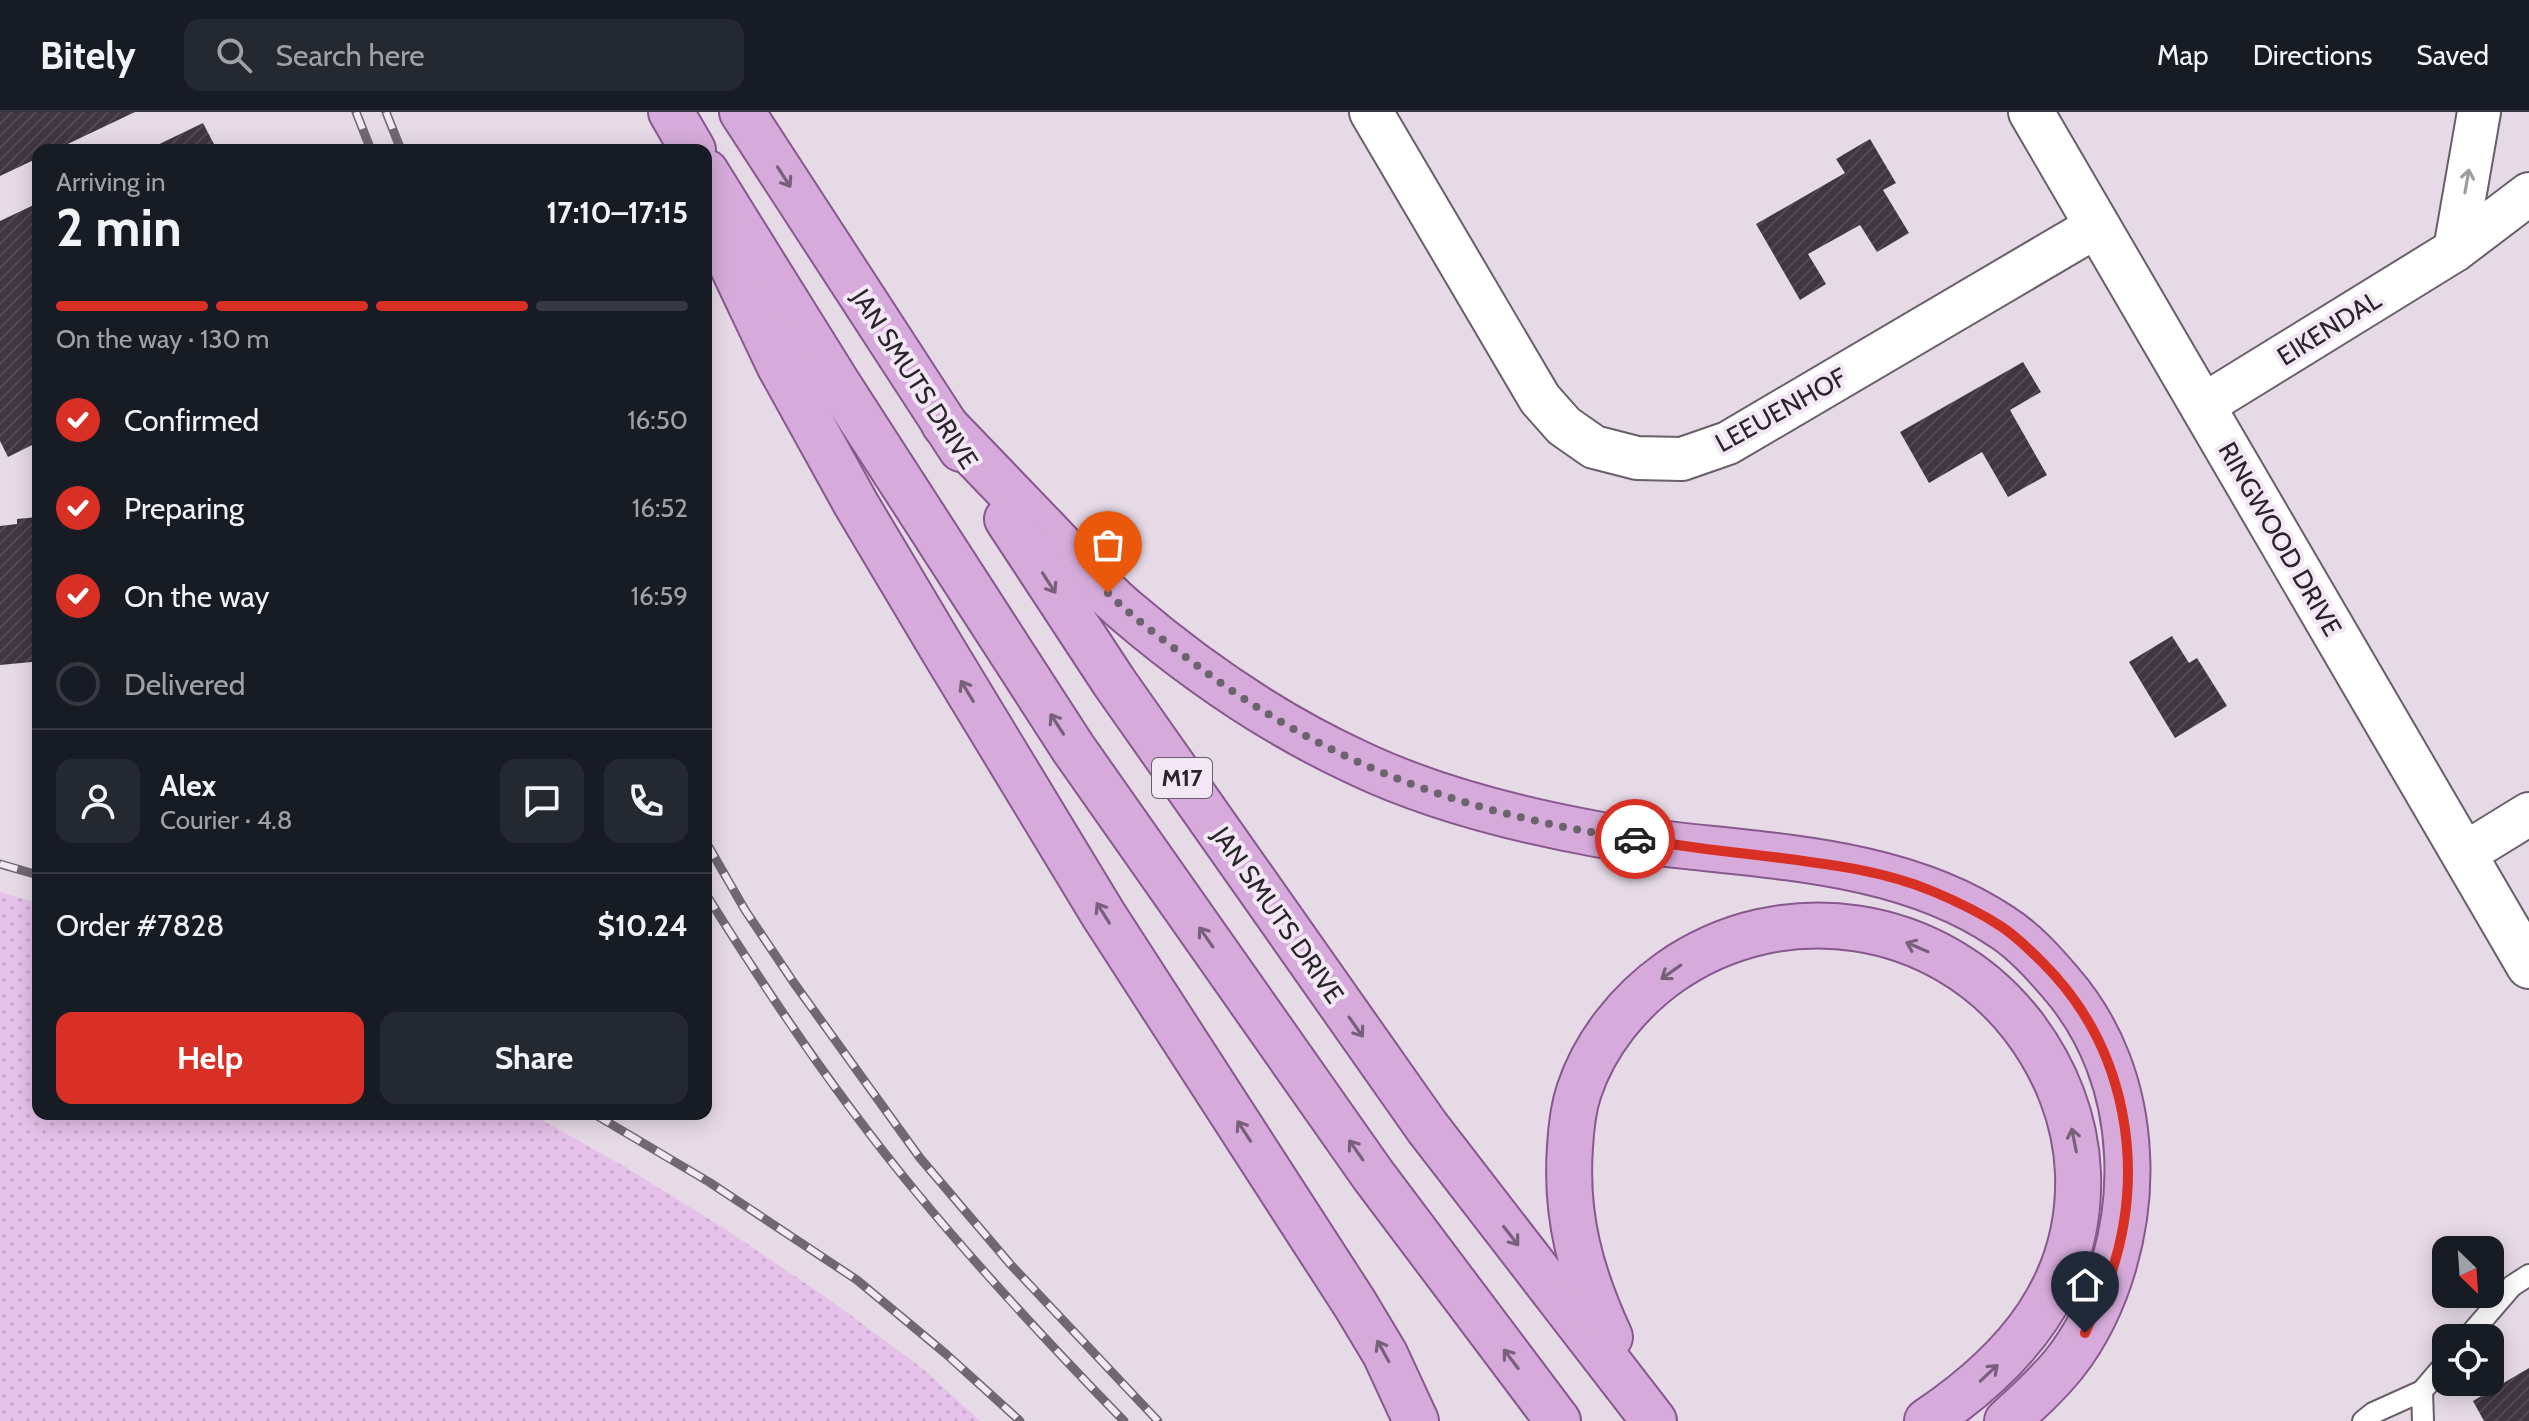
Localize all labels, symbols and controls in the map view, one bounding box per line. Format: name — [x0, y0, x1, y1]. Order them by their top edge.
search box — [184, 19, 744, 91]
text: Bitely — [40, 32, 136, 79]
icon: search — [212, 33, 256, 77]
text: Search here — [276, 37, 425, 74]
text: Map — [2157, 38, 2209, 72]
text: Directions — [2253, 38, 2372, 72]
text: Saved — [2416, 38, 2489, 72]
text: Arriving in — [56, 166, 166, 198]
one-way arrow — [776, 166, 793, 188]
one-way arrow — [2460, 169, 2475, 194]
text: 17:10–17:15 — [546, 194, 688, 231]
text: 2 min — [56, 196, 182, 259]
street label: JAN SMUTS DRIVE — [844, 282, 985, 475]
street label: EIKENDAL — [2271, 284, 2387, 372]
text: On the way · 130 m — [56, 323, 269, 355]
street label: LEEUENHOF — [1710, 361, 1853, 459]
icon: check — [56, 398, 100, 442]
text: Confirmed — [124, 402, 259, 439]
text: 16:50 — [627, 404, 688, 436]
street label: RINGWOOD DRIVE — [2211, 436, 2349, 642]
icon: check — [56, 486, 100, 530]
text: Preparing — [124, 490, 244, 527]
text: 16:52 — [632, 492, 688, 524]
pin — [1074, 511, 1142, 593]
icon: bag — [1086, 523, 1130, 567]
one-way arrow — [1041, 571, 1057, 593]
icon: check — [56, 574, 100, 618]
text: On the way — [124, 578, 269, 615]
text: 16:59 — [631, 580, 688, 612]
text: Delivered — [124, 666, 245, 703]
one-way arrow — [959, 680, 975, 703]
one-way arrow — [1049, 713, 1065, 736]
road number: M17 — [1152, 758, 1212, 798]
button: person — [56, 759, 140, 843]
button: chat — [500, 759, 584, 843]
button: phone — [604, 759, 688, 843]
text: Alex — [160, 767, 216, 804]
courier — [1595, 799, 1675, 879]
text: Courier · 4.8 — [160, 804, 293, 836]
icon: car — [1613, 817, 1657, 861]
street label: JAN SMUTS DRIVE — [1205, 820, 1351, 1009]
one-way arrow — [1094, 902, 1111, 924]
text: Order #7828 — [56, 907, 225, 944]
text: $10.24 — [598, 907, 688, 944]
one-way arrow — [1198, 927, 1214, 949]
one-way arrow — [1906, 938, 1930, 953]
one-way arrow — [1660, 964, 1682, 980]
button: Help — [56, 1012, 364, 1104]
button: Share — [380, 1012, 688, 1104]
one-way arrow — [1348, 1015, 1364, 1037]
one-way arrow — [1236, 1120, 1252, 1143]
one-way arrow — [2065, 1128, 2080, 1153]
one-way arrow — [1347, 1140, 1364, 1162]
one-way arrow — [1502, 1224, 1519, 1246]
north arrow — [2432, 1236, 2504, 1308]
map controls — [2432, 1236, 2504, 1396]
pin — [2051, 1251, 2119, 1333]
icon: home — [2063, 1263, 2107, 1307]
button: locate — [2432, 1324, 2504, 1396]
one-way arrow — [1375, 1340, 1391, 1363]
one-way arrow — [1502, 1348, 1519, 1370]
one-way arrow — [1978, 1364, 1998, 1382]

